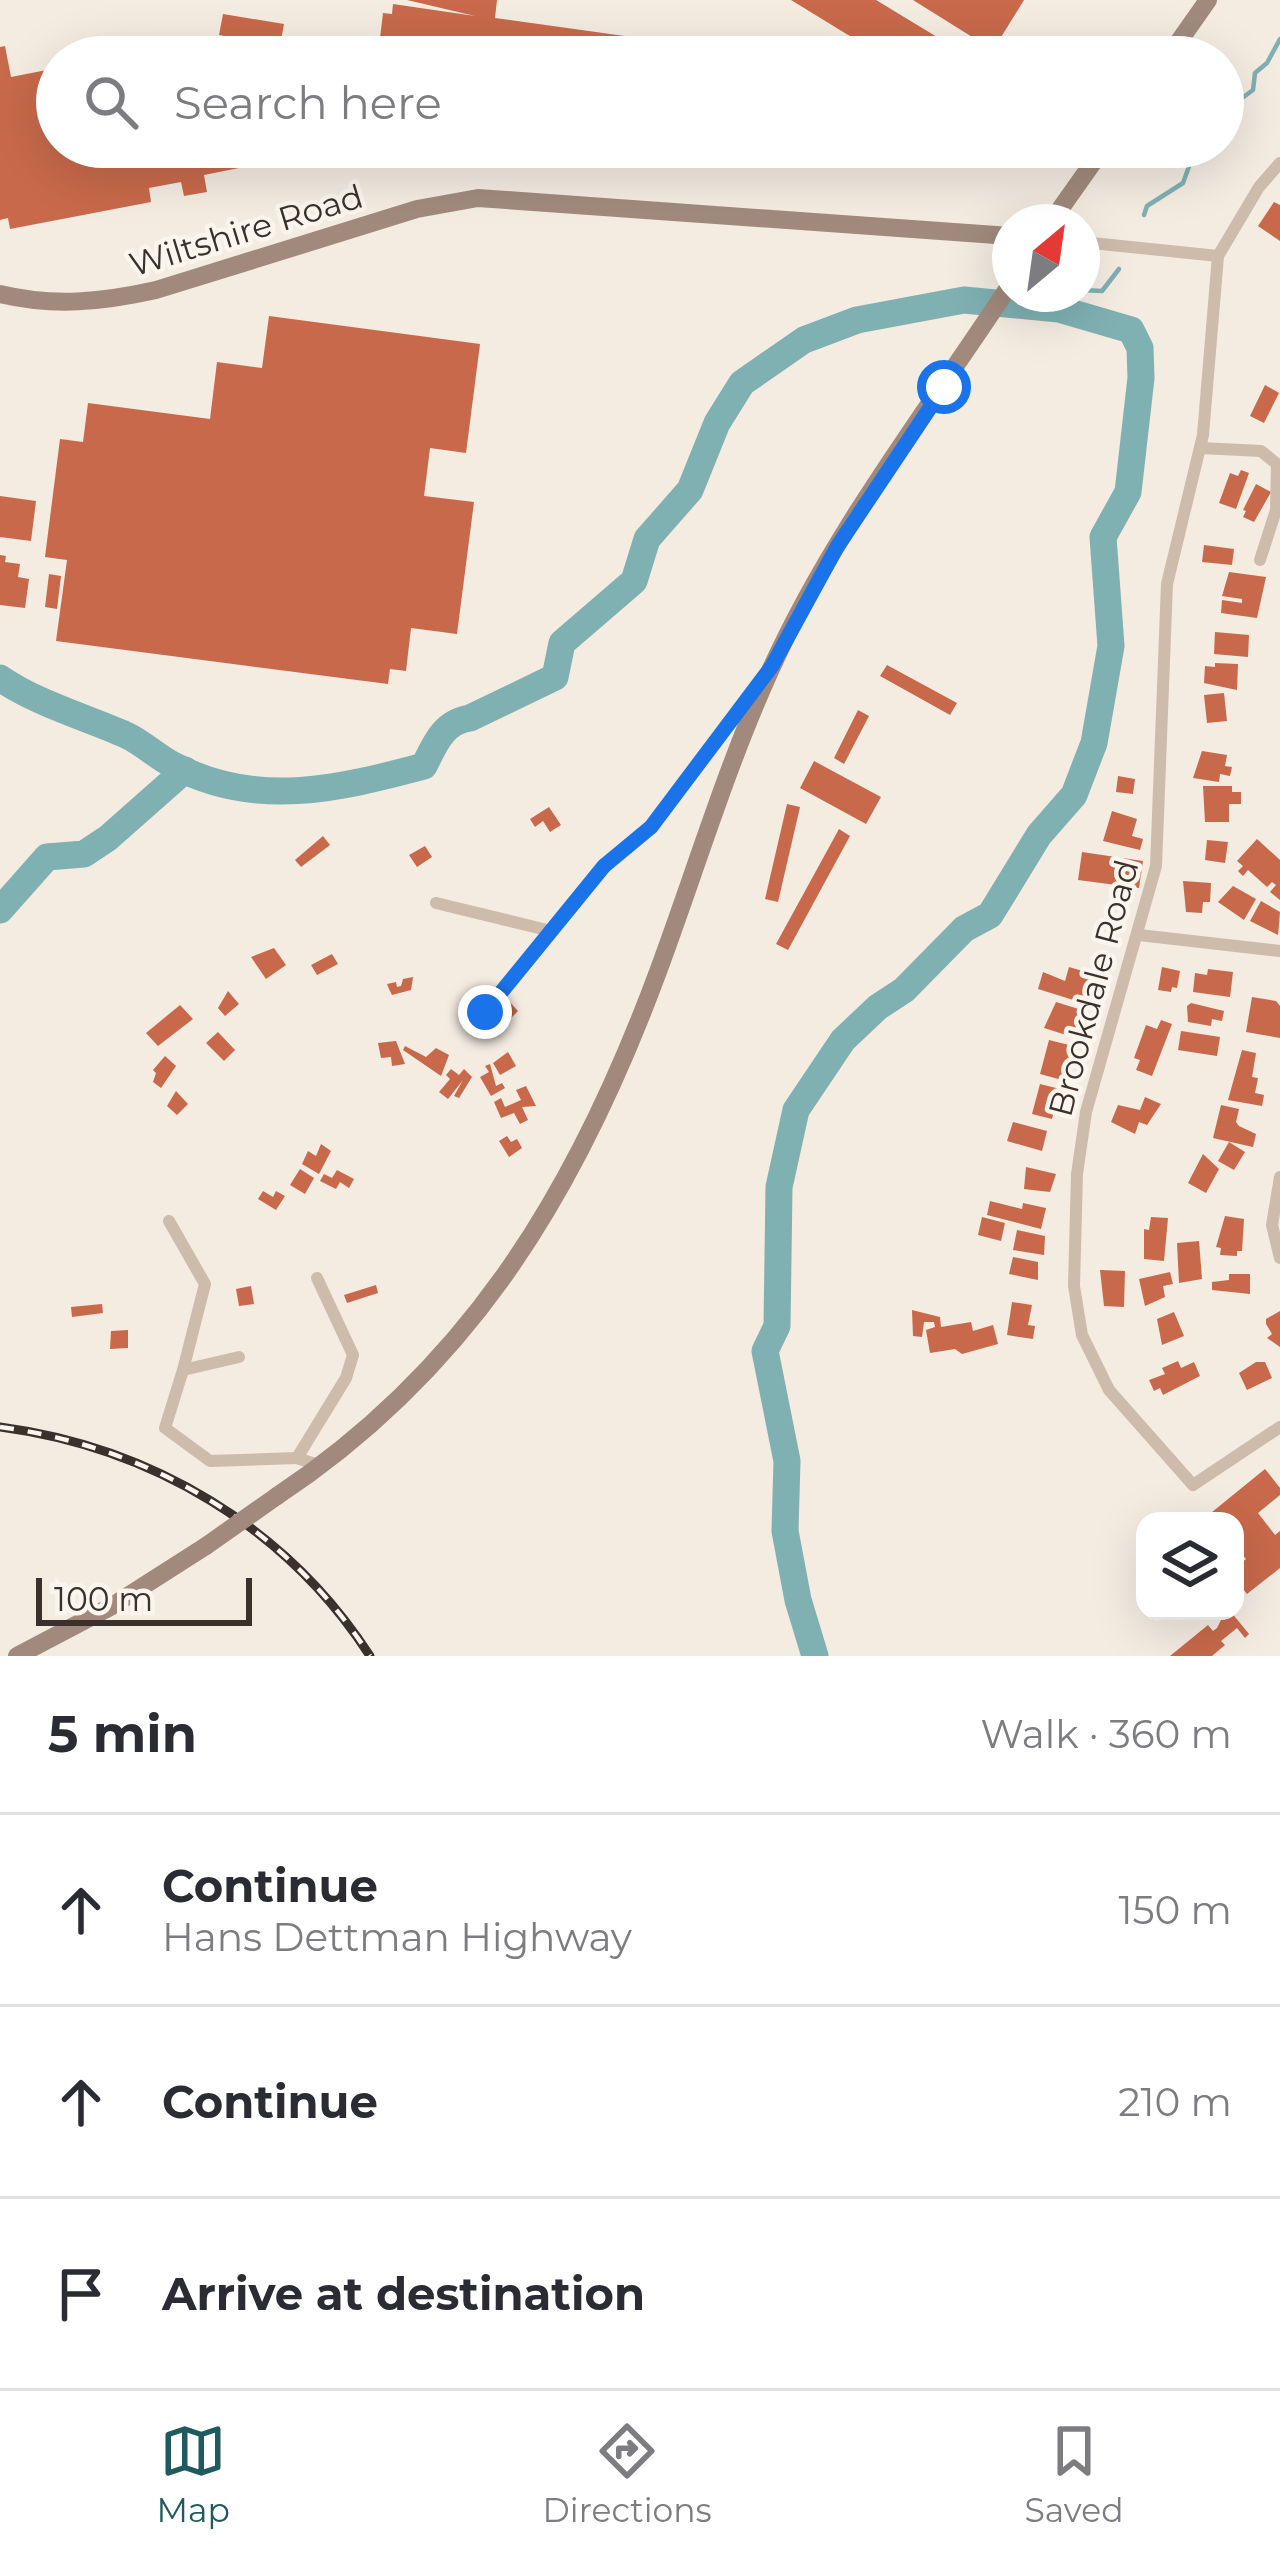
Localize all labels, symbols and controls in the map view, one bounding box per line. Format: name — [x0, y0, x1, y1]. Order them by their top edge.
search box — [36, 36, 1244, 168]
icon: search — [78, 69, 144, 135]
text: Search here — [174, 75, 442, 130]
street label: Wiltshire Road — [124, 176, 368, 284]
north arrow — [992, 204, 1100, 312]
route start — [917, 360, 971, 414]
street label: Brookdale Road — [1040, 855, 1146, 1121]
route end — [458, 985, 512, 1039]
map controls — [1136, 1512, 1244, 1620]
button: layers — [1136, 1512, 1244, 1620]
scale bar — [36, 1572, 252, 1625]
text: 100 m — [54, 1579, 153, 1619]
text: 5 min — [48, 1703, 197, 1765]
text: Walk · 360 m — [981, 1710, 1232, 1758]
text: Continue — [162, 1858, 378, 1913]
icon: ahead — [48, 1877, 114, 1943]
text: 150 m — [1118, 1886, 1232, 1934]
text: Hans Dettman Highway — [162, 1913, 632, 1961]
icon: ahead — [48, 2069, 114, 2135]
text: Continue — [162, 2074, 378, 2129]
text: 210 m — [1118, 2078, 1232, 2126]
icon: arrive — [48, 2261, 114, 2327]
text: Arrive at destination — [162, 2266, 645, 2321]
tab: Map — [156, 2418, 230, 2530]
tab: Directions — [543, 2418, 712, 2530]
tab: Saved — [1024, 2418, 1124, 2530]

